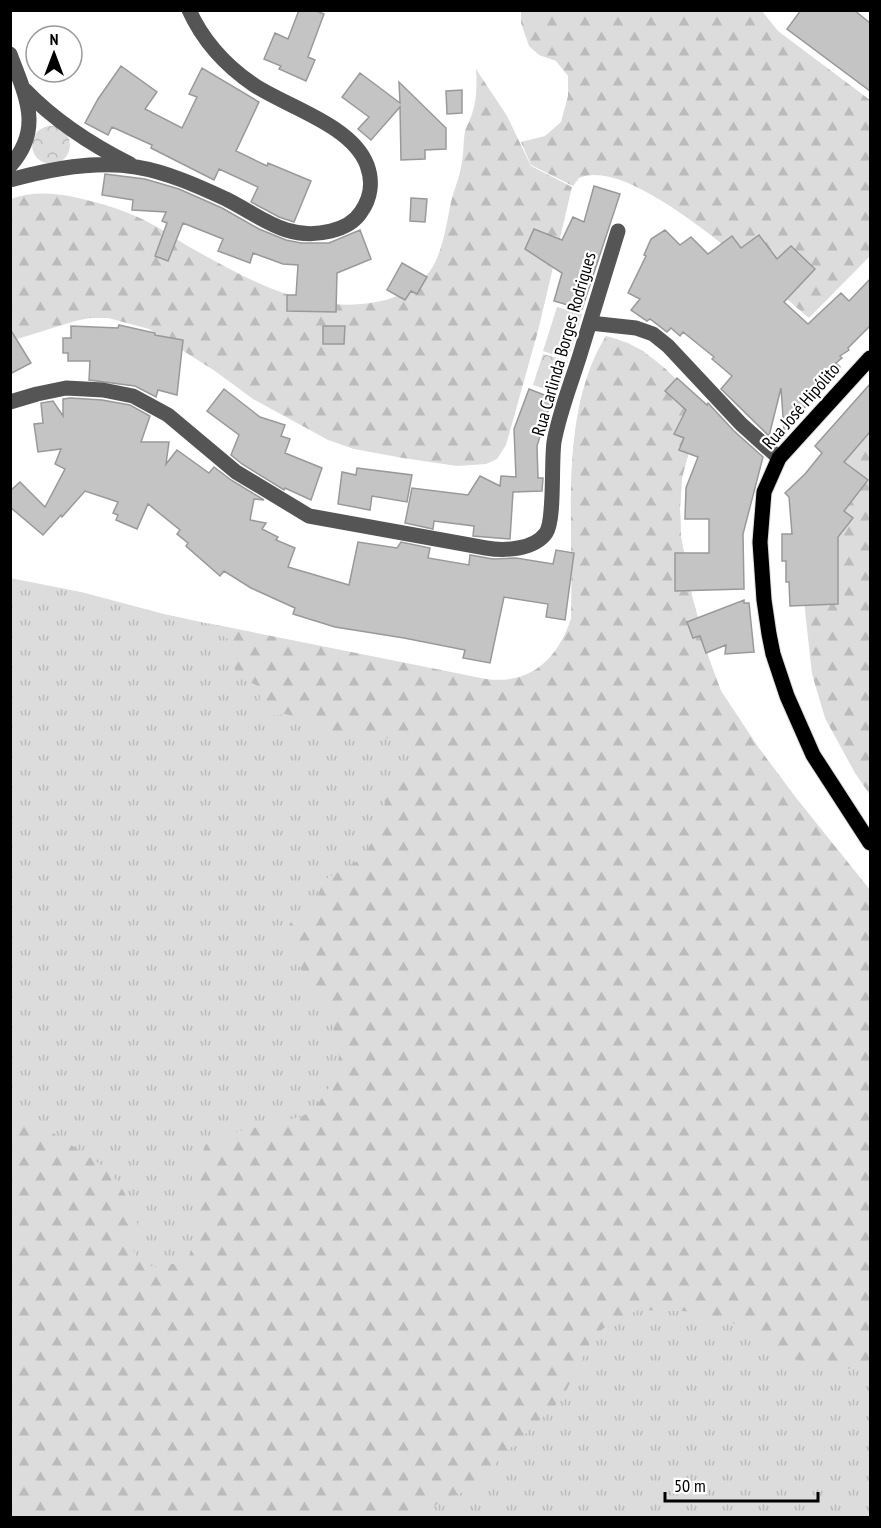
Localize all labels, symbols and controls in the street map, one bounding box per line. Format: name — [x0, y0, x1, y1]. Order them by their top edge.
north arrow — [24, 24, 84, 84]
text: N — [50, 29, 58, 49]
street label: Rua Carlinda Borges Rodrigues — [526, 249, 601, 438]
street label: Rua José Hipólito — [757, 358, 844, 454]
scale bar — [665, 1465, 818, 1503]
text: 50 m — [674, 1474, 706, 1497]

